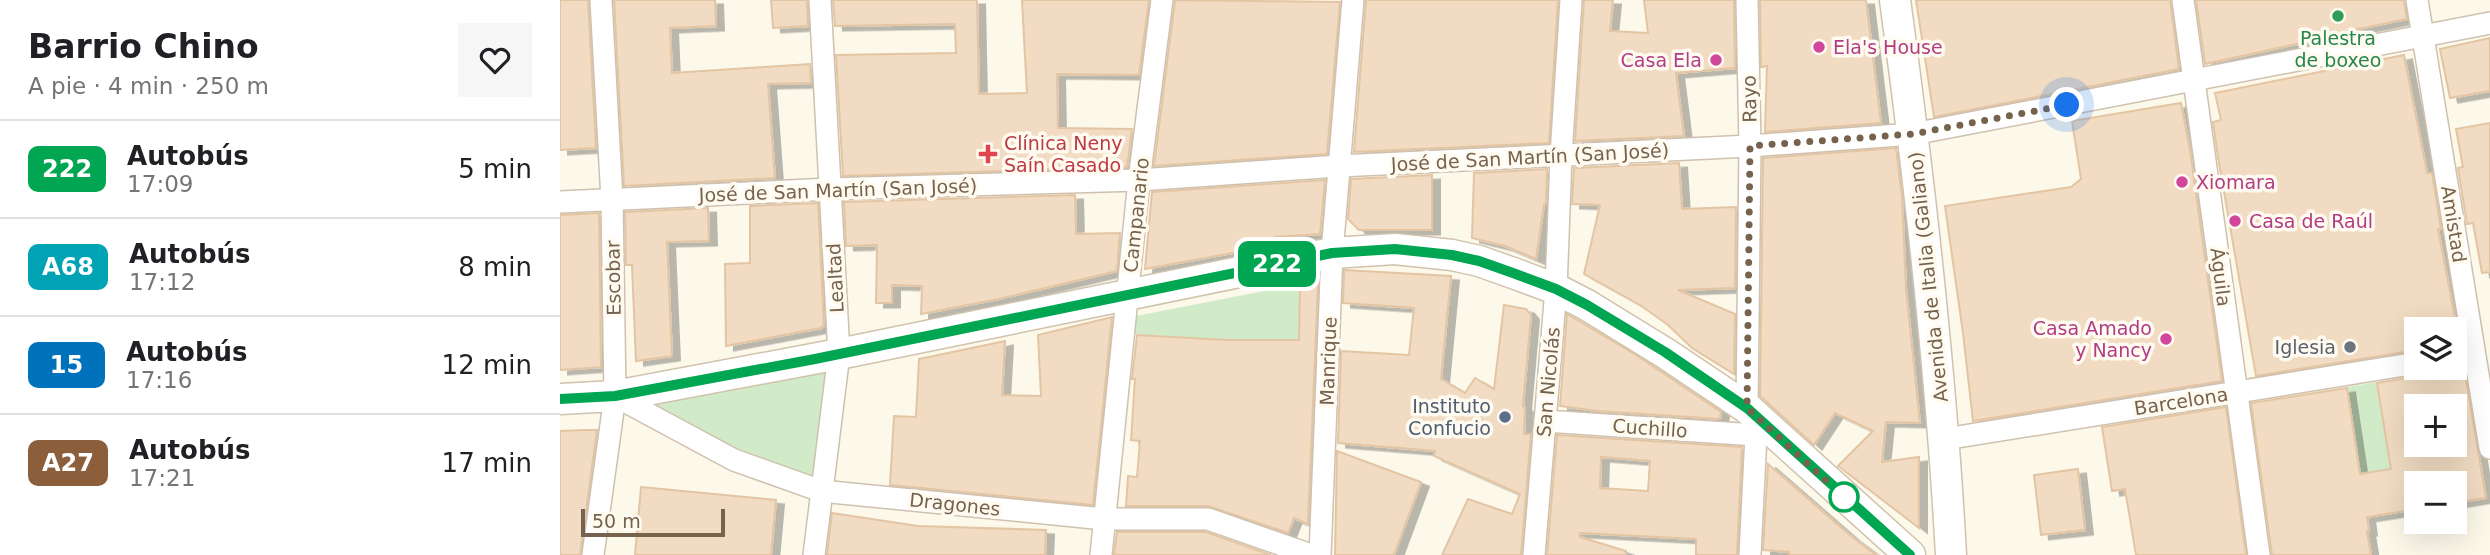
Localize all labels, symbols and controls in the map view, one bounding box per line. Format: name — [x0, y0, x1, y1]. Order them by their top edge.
marker: Palestra de boxeo — [2330, 8, 2346, 24]
button: heart — [458, 23, 532, 97]
text: Barrio Chino — [28, 27, 259, 66]
place label: Palestra de boxeo — [2295, 27, 2381, 71]
place label: Ela's House — [1833, 36, 1943, 58]
marker: Ela's House — [1811, 39, 1827, 55]
place label: Casa Ela — [1621, 49, 1702, 71]
marker: Casa Ela — [1708, 52, 1724, 68]
text: A pie · 4 min · 250 m — [28, 73, 269, 99]
street label: Rayo — [1738, 75, 1760, 123]
your location — [2049, 87, 2084, 122]
place label: Clínica Neny Saín Casado — [1004, 132, 1122, 176]
street label: José de San Martín (San José) — [1389, 139, 1670, 175]
text: Autobús — [127, 141, 249, 171]
marker: Clínica Neny Saín Casado — [978, 144, 998, 164]
street label: Avenida de Italia (Galiano) — [1904, 151, 1952, 403]
text: 5 min — [458, 154, 532, 184]
text: 222 — [42, 155, 92, 183]
street label: Campanario — [1119, 156, 1153, 274]
text: 17:09 — [127, 171, 193, 197]
place label: Xiomara — [2196, 171, 2276, 193]
street label: José de San Martín (San José) — [697, 174, 978, 206]
marker: Xiomara — [2174, 174, 2190, 190]
street label: Amistad — [2437, 184, 2471, 264]
place label: Casa de Raúl — [2249, 210, 2373, 232]
marker: Casa de Raúl — [2227, 213, 2243, 229]
text: Autobús — [129, 239, 251, 269]
street label: Escobar — [601, 240, 625, 316]
line badge: 222 — [1237, 241, 1317, 287]
street label: Lealtad — [822, 242, 848, 314]
street label: Águila — [2206, 246, 2236, 308]
text: 222 — [1252, 250, 1302, 278]
text: 8 min — [458, 252, 532, 282]
text: A68 — [42, 253, 94, 281]
text: 17:12 — [129, 269, 195, 295]
street label: Manrique — [1315, 316, 1341, 406]
place label: Casa Amado y Nancy — [2033, 317, 2152, 361]
map controls — [2404, 317, 2467, 534]
button: layers — [2404, 317, 2467, 380]
street label: San Nicolás — [1532, 326, 1564, 438]
marker: Casa Amado y Nancy — [2158, 331, 2174, 347]
place label: Iglesia — [2275, 336, 2336, 358]
text: Autobús — [126, 337, 248, 367]
marker: Iglesia — [2342, 339, 2358, 355]
text: 12 min — [442, 350, 532, 380]
text: 15 — [50, 351, 83, 379]
text: 17:16 — [126, 367, 192, 393]
street label: Barcelona — [2132, 383, 2230, 419]
button: + — [2404, 394, 2467, 457]
place label: Instituto Confucio — [1408, 395, 1491, 439]
marker: Instituto Confucio — [1497, 409, 1513, 425]
street label: Cuchillo — [1612, 414, 1688, 442]
text: Autobús — [129, 435, 251, 465]
text: 17 min — [442, 448, 532, 478]
text: A27 — [42, 449, 94, 477]
text: 17:21 — [129, 465, 195, 491]
button: − — [2404, 471, 2467, 534]
unlabelled marker — [1829, 482, 1859, 512]
street label: Dragones — [908, 488, 1002, 520]
scale bar — [581, 506, 724, 538]
text: 50 m — [592, 510, 641, 532]

